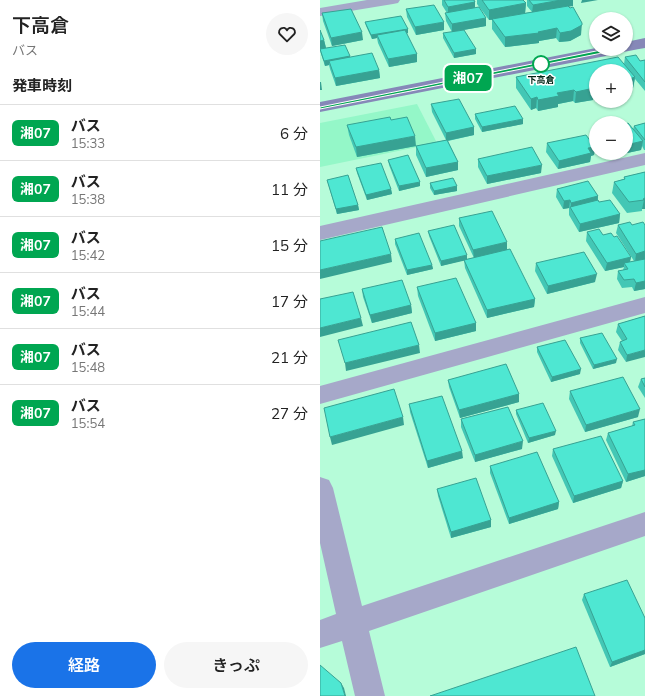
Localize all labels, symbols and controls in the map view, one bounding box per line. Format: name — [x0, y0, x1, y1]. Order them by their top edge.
map controls — [589, 12, 633, 160]
button: layers — [589, 12, 633, 56]
text: 下高倉 — [12, 13, 69, 37]
button: heart — [266, 13, 308, 55]
text: バス — [12, 42, 38, 58]
marker: 下高倉 — [532, 55, 550, 73]
button: + — [589, 64, 633, 108]
line badge: 湘07 — [445, 65, 491, 91]
text: 湘07 — [453, 69, 483, 87]
place label: 下高倉 — [527, 74, 555, 85]
text: 発車時刻 — [12, 76, 72, 95]
text: バス — [71, 116, 101, 135]
button: − — [589, 116, 633, 160]
text: 湘07 — [20, 124, 51, 142]
text: 6 分 — [280, 124, 308, 143]
text: 15:33 — [71, 135, 105, 151]
text: バス — [71, 172, 101, 191]
text: 湘07 — [20, 180, 51, 198]
text: 11 分 — [271, 180, 308, 199]
text: 15:38 — [71, 191, 105, 207]
text: バス — [71, 228, 101, 247]
text: 湘07 — [20, 236, 51, 254]
text: 15 分 — [271, 236, 308, 255]
text: 15:42 — [71, 247, 105, 263]
text: バス — [71, 284, 101, 303]
text: 湘07 — [20, 292, 51, 310]
text: 17 分 — [271, 292, 308, 311]
text: 15:44 — [71, 303, 105, 319]
text: バス — [71, 340, 101, 359]
text: 湘07 — [20, 348, 51, 366]
text: 21 分 — [271, 348, 308, 367]
text: 15:48 — [71, 359, 105, 375]
text: バス — [71, 396, 101, 415]
text: 湘07 — [20, 404, 51, 422]
text: 27 分 — [271, 404, 308, 423]
text: 15:54 — [71, 415, 105, 431]
button: 経路 — [12, 642, 156, 688]
button: きっぷ — [164, 642, 308, 688]

